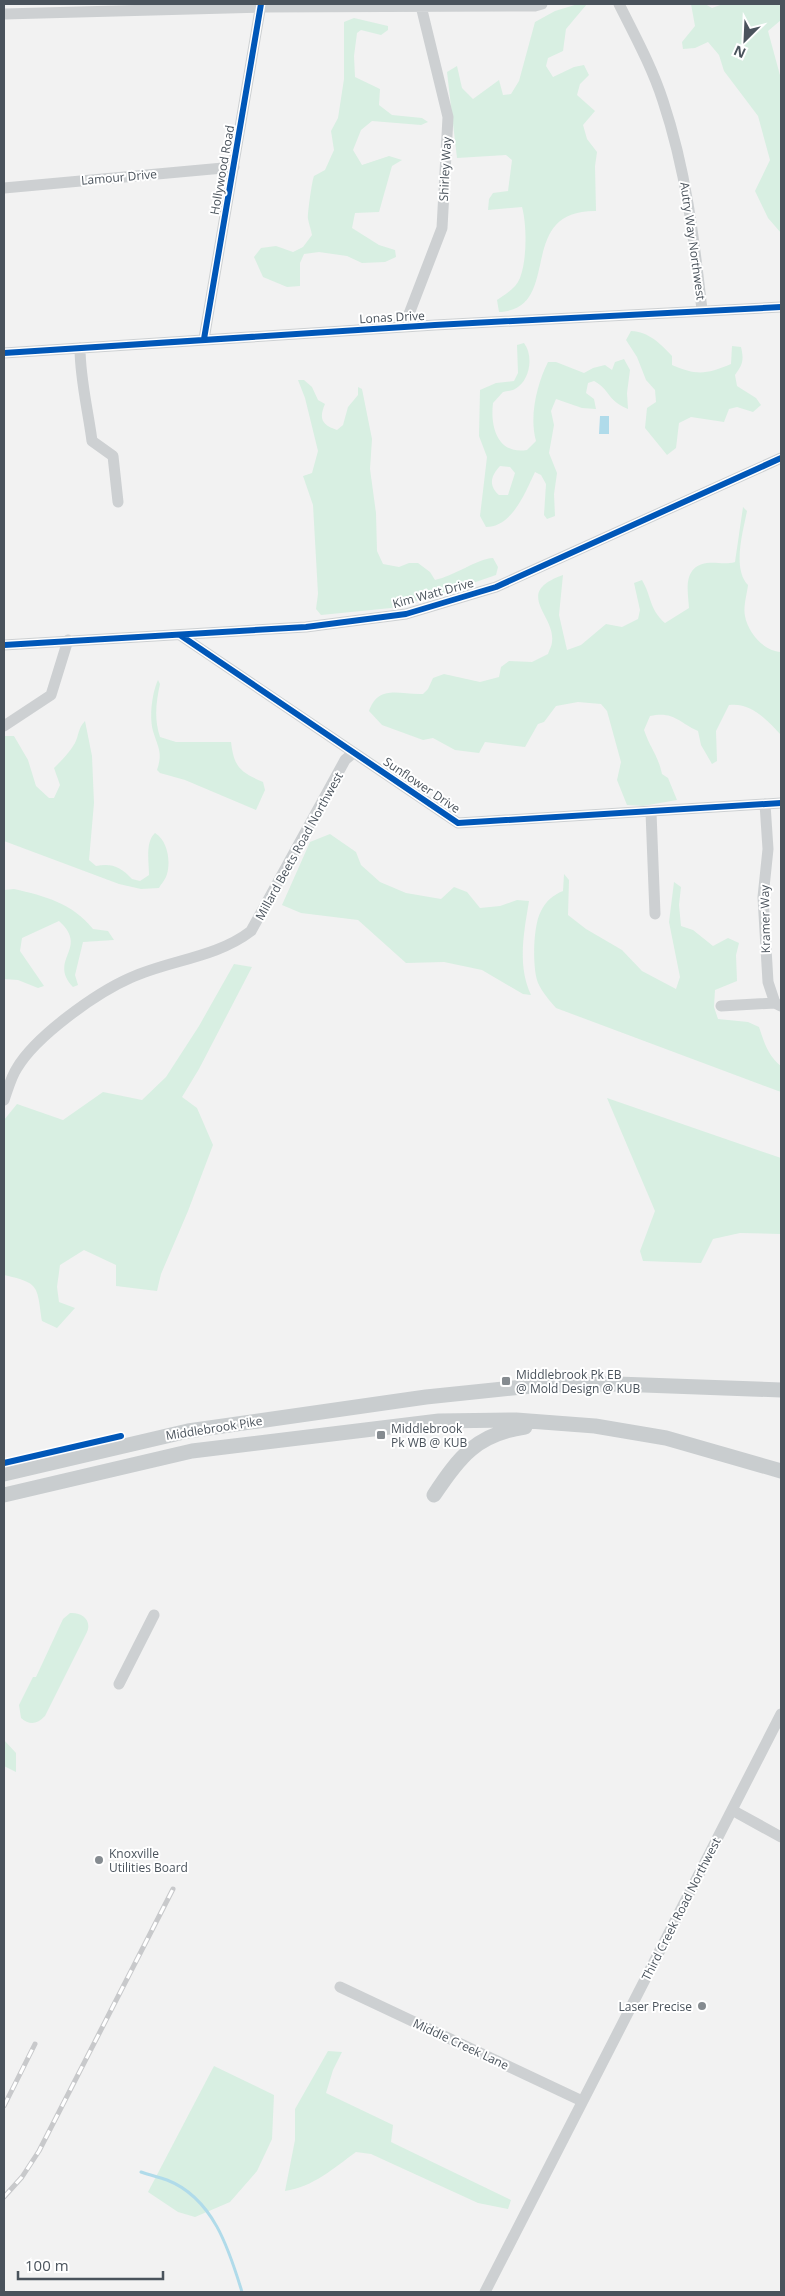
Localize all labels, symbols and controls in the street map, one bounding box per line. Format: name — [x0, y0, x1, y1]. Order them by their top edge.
north arrow — [720, 15, 770, 65]
text: N — [730, 41, 749, 63]
street label: Hollywood Road — [206, 124, 238, 216]
street label: Shirley Way — [435, 135, 455, 202]
street label: Lamour Drive — [80, 165, 158, 189]
street label: Autry Way Northwest — [676, 181, 710, 301]
street label: Lonas Drive — [359, 307, 426, 327]
street label: Kim Watt Drive — [391, 574, 476, 612]
street label: Sunflower Drive — [380, 753, 464, 817]
street label: Millard Beets Road Northwest — [251, 769, 347, 923]
street label: Kramer Way — [756, 884, 774, 953]
place label: Middlebrook Pk EB @ Mold Design @ KUB — [516, 1366, 641, 1397]
marker: Middlebrook Pk EB @ Mold Design @ KUB — [500, 1375, 512, 1387]
street label: Middlebrook Pike — [164, 1412, 264, 1444]
place label: Middlebrook Pk WB @ KUB — [391, 1420, 468, 1451]
marker: Middlebrook Pk WB @ KUB — [375, 1429, 387, 1441]
street label: Third Creek Road Northwest — [637, 1835, 725, 1983]
place label: Knoxville Utilities Board — [109, 1845, 188, 1876]
marker: Knoxville Utilities Board — [93, 1854, 105, 1866]
place label: Laser Precise — [618, 1998, 692, 2015]
marker: Laser Precise — [696, 2000, 708, 2012]
street label: Middle Creek Lane — [410, 2014, 512, 2074]
scale bar — [18, 2248, 162, 2280]
text: 100 m — [25, 2255, 69, 2275]

